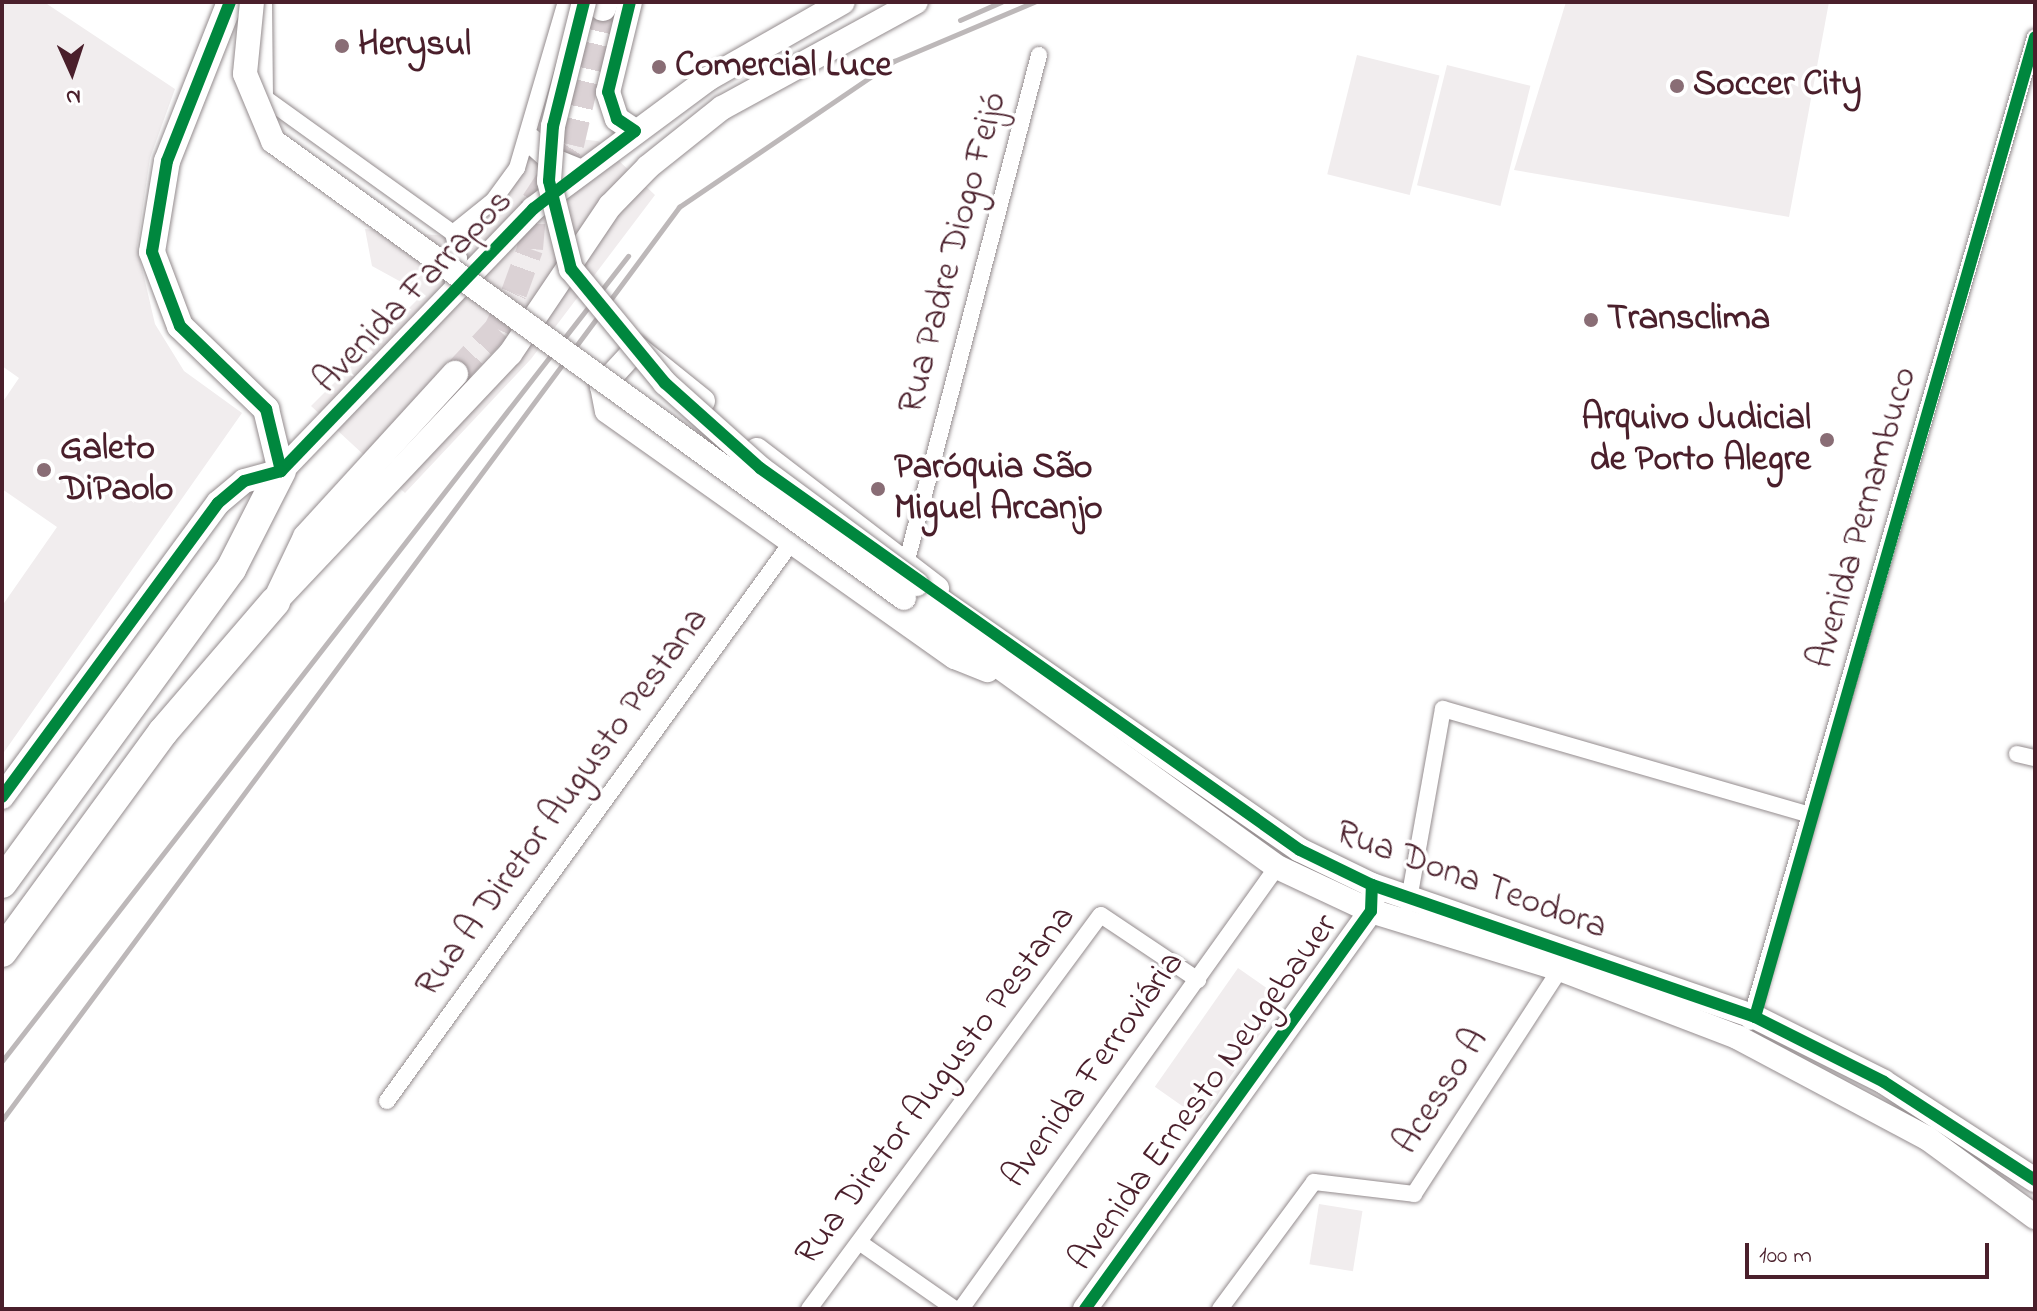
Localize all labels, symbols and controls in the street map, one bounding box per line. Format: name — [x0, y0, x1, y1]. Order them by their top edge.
place label: Herysul — [358, 24, 471, 68]
north arrow — [32, 32, 112, 112]
marker: Herysul — [333, 37, 351, 55]
place label: Comercial Luce — [675, 45, 892, 89]
marker: Comercial Luce — [650, 58, 668, 76]
place label: Soccer City — [1693, 64, 1861, 108]
marker: Soccer City — [1668, 77, 1686, 95]
text: N — [65, 80, 82, 112]
street label: Rua Padre Diogo Feijó — [890, 88, 1018, 418]
street label: Avenida Farrapos — [306, 181, 522, 403]
place label: Transclima — [1607, 298, 1770, 342]
marker: Transclima — [1582, 311, 1600, 329]
street label: Avenida Pernambuco — [1800, 362, 1928, 674]
place label: Arquivo Judicial de Porto Alegre — [1581, 397, 1811, 482]
place label: Galeto DiPaolo — [60, 427, 173, 512]
marker: Arquivo Judicial de Porto Alegre — [1818, 431, 1836, 449]
place label: Paróquia São Miguel Arcanjo — [894, 446, 1103, 531]
marker: Galeto DiPaolo — [35, 461, 53, 479]
marker: Paróquia São Miguel Arcanjo — [869, 480, 887, 498]
street label: Rua A Diretor Augusto Pestana — [407, 600, 719, 1006]
street label: Rua Dona Teodora — [1330, 812, 1612, 950]
street label: Rua Diretor Augusto Pestana — [787, 898, 1085, 1274]
street label: Avenida Ernesto Neugebauer — [1060, 906, 1348, 1280]
street label: Avenida Ferroviária — [994, 943, 1194, 1197]
street label: Acesso A — [1386, 1021, 1498, 1163]
scale bar — [1749, 1227, 1993, 1277]
text: 100 m — [1759, 1239, 1812, 1274]

